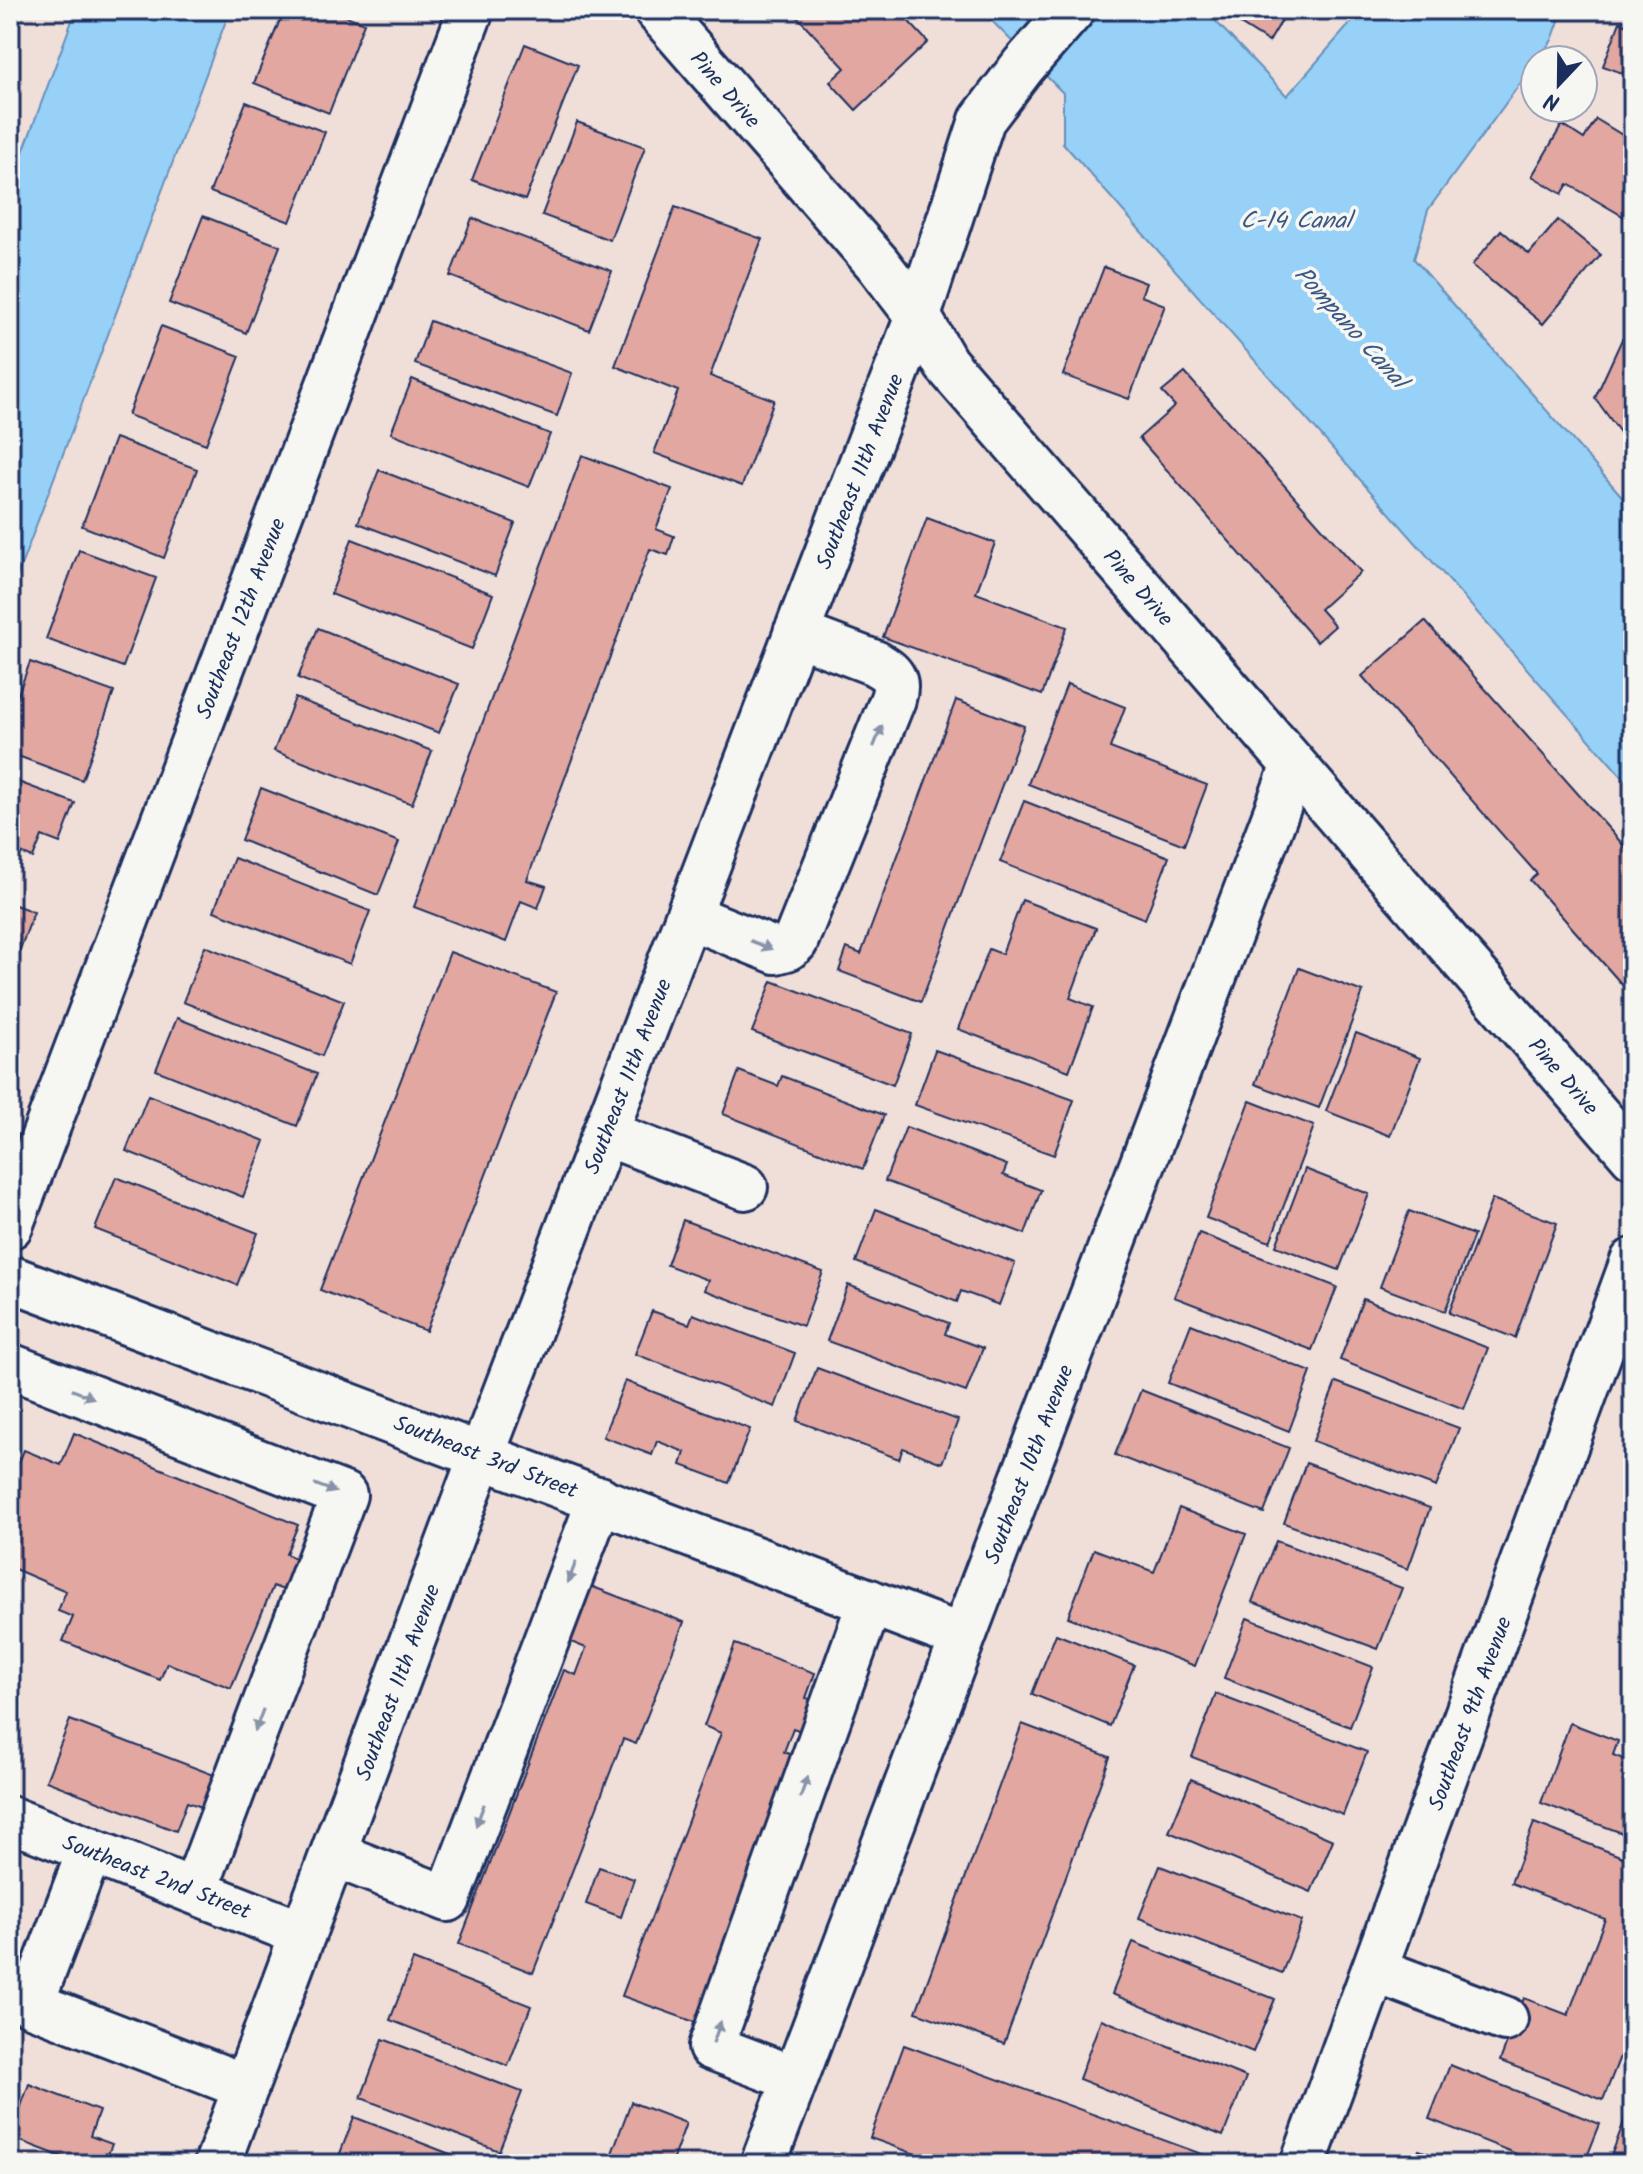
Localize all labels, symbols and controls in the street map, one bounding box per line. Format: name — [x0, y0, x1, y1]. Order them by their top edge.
street label: Pine Drive — [680, 44, 768, 137]
north arrow — [1519, 44, 1599, 124]
text: N — [1539, 81, 1565, 119]
water label: C-14 Canal — [1240, 202, 1356, 241]
water label: Pompano Canal — [1284, 258, 1419, 402]
street label: Southeast 11th Avenue — [808, 369, 915, 575]
street label: Southeast 12th Avenue — [188, 513, 297, 725]
street label: Pine Drive — [1093, 542, 1181, 635]
one-way arrow — [872, 724, 885, 748]
one-way arrow — [749, 939, 773, 952]
street label: Southeast 11th Avenue — [576, 974, 683, 1180]
street label: Pine Drive — [1518, 1031, 1606, 1124]
street label: Southeast 10th Avenue — [976, 1360, 1085, 1570]
one-way arrow — [71, 1388, 95, 1401]
street label: Southeast 3rd Street — [388, 1407, 583, 1510]
one-way arrow — [313, 1482, 337, 1495]
one-way arrow — [565, 1560, 578, 1584]
street label: Southeast 11th Avenue — [347, 1579, 451, 1786]
street label: Southeast 9th Avenue — [1420, 1612, 1523, 1816]
one-way arrow — [253, 1708, 265, 1732]
one-way arrow — [799, 1774, 811, 1798]
one-way arrow — [473, 1803, 486, 1827]
street label: Southeast 2nd Street — [57, 1826, 256, 1931]
one-way arrow — [711, 2019, 724, 2043]

